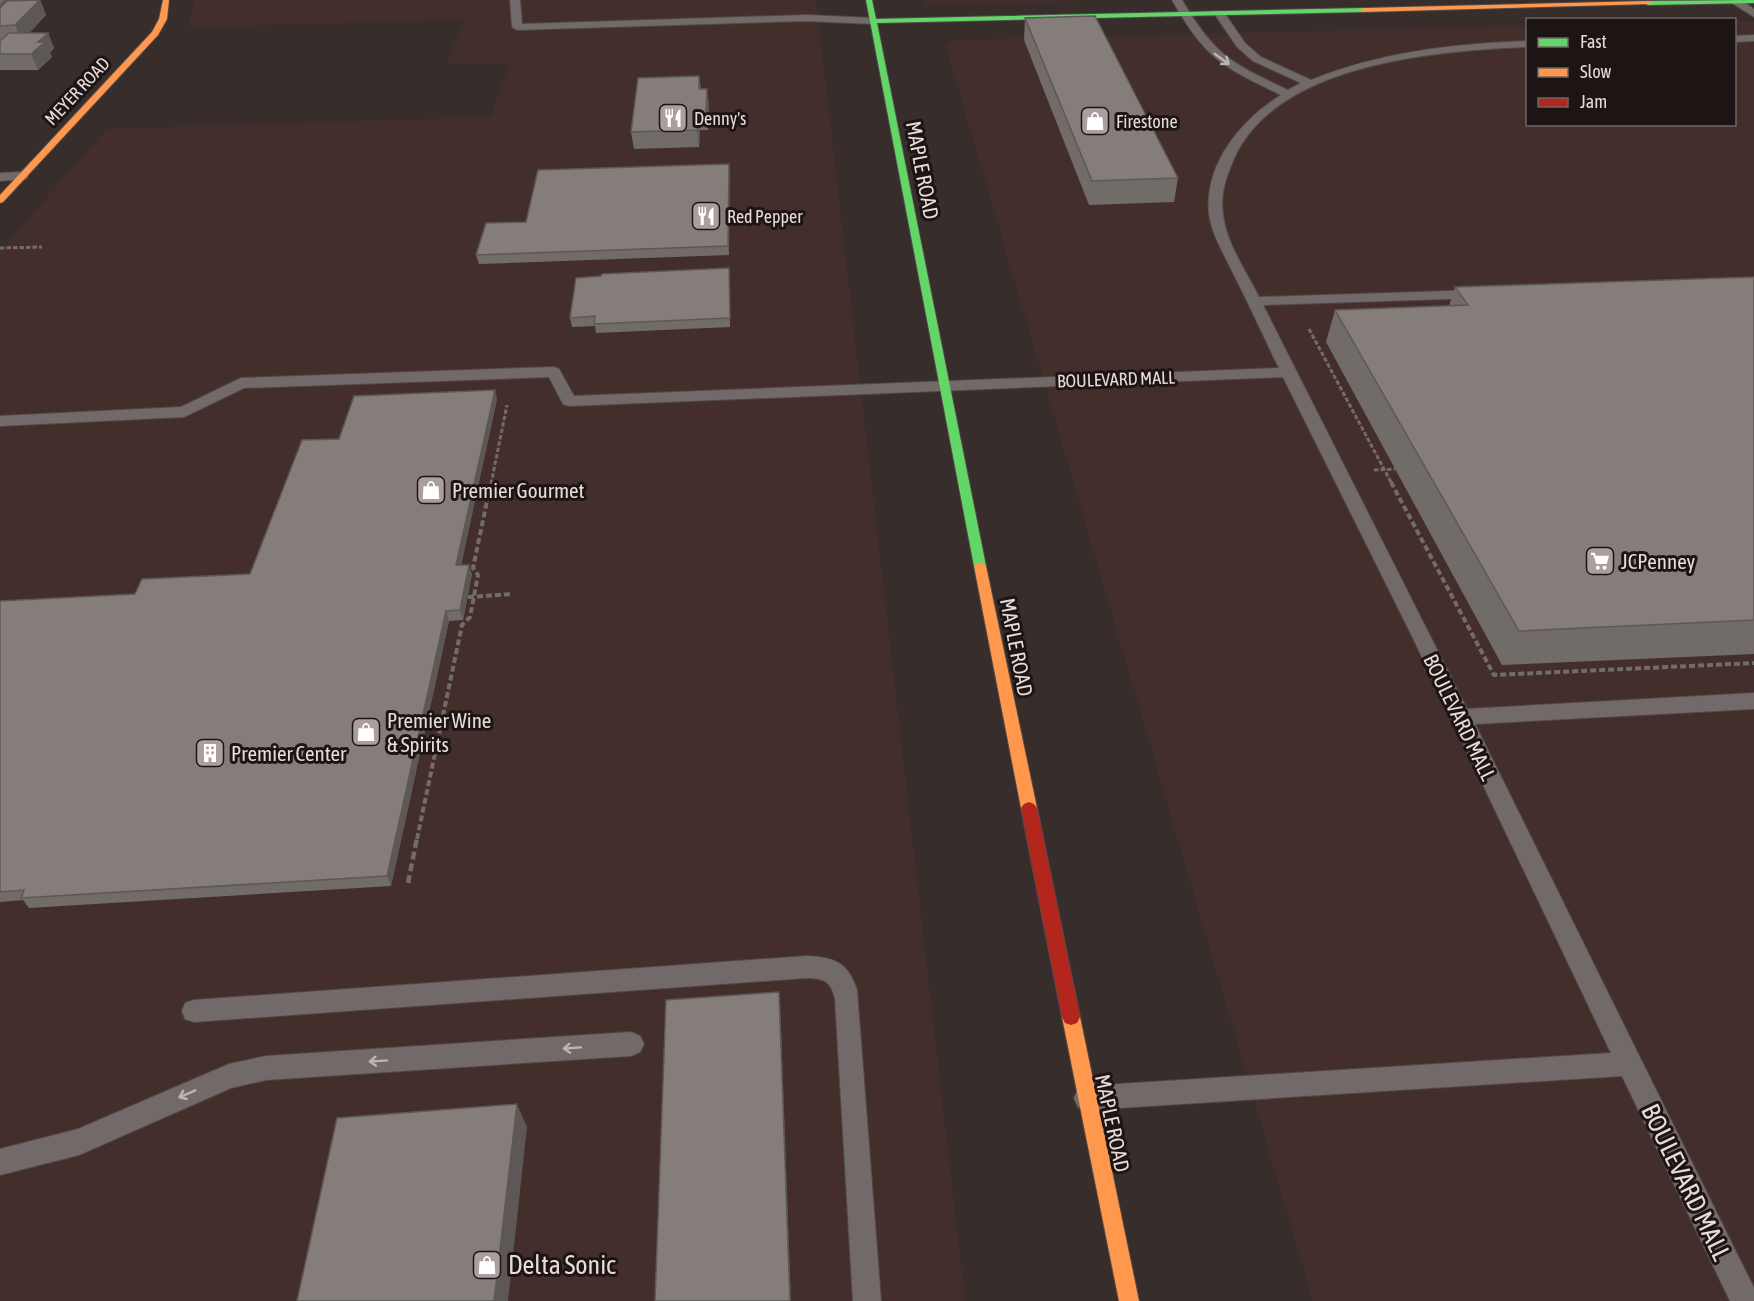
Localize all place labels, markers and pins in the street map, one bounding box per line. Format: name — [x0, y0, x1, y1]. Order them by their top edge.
restaurant icon: Denny's — [657, 102, 689, 134]
shop icon: Firestone — [1079, 105, 1111, 137]
place label: Denny's — [694, 108, 746, 129]
place label: Firestone — [1116, 111, 1178, 132]
restaurant icon: Red Pepper — [690, 200, 722, 232]
place label: Red Pepper — [727, 206, 803, 227]
shop icon: Premier Gourmet — [415, 474, 447, 506]
place label: Premier Gourmet — [452, 478, 585, 502]
supermarket icon: JCPenney — [1584, 545, 1616, 577]
place label: JCPenney — [1621, 549, 1695, 573]
place label: Premier Wine & Spirits — [387, 708, 491, 756]
shop icon: Premier Wine & Spirits — [350, 716, 382, 748]
building icon: Premier Center — [194, 737, 226, 769]
place label: Premier Center — [231, 741, 347, 765]
shop icon: Delta Sonic — [471, 1249, 503, 1281]
place label: Delta Sonic — [508, 1250, 616, 1280]

